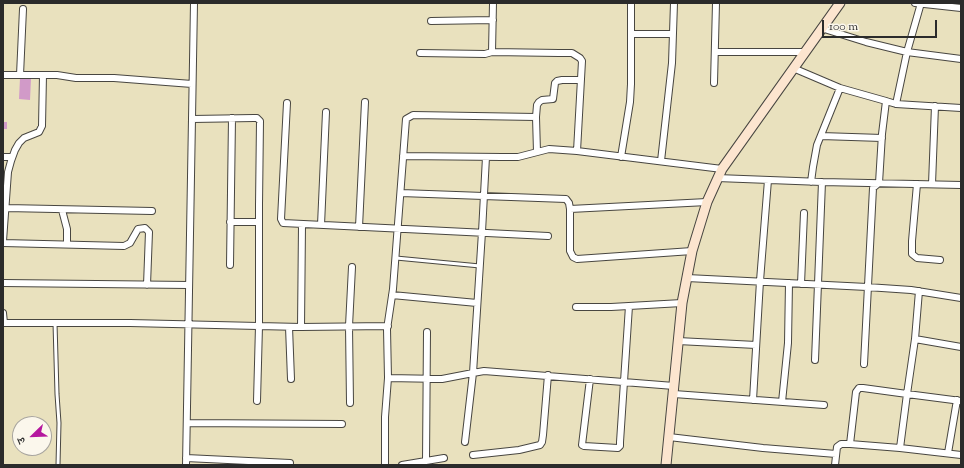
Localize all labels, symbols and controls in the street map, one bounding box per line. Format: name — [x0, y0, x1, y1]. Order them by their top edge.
scale bar — [824, 12, 939, 38]
text: 100 m — [829, 18, 858, 36]
north arrow — [12, 416, 52, 456]
text: उ — [13, 435, 30, 446]

